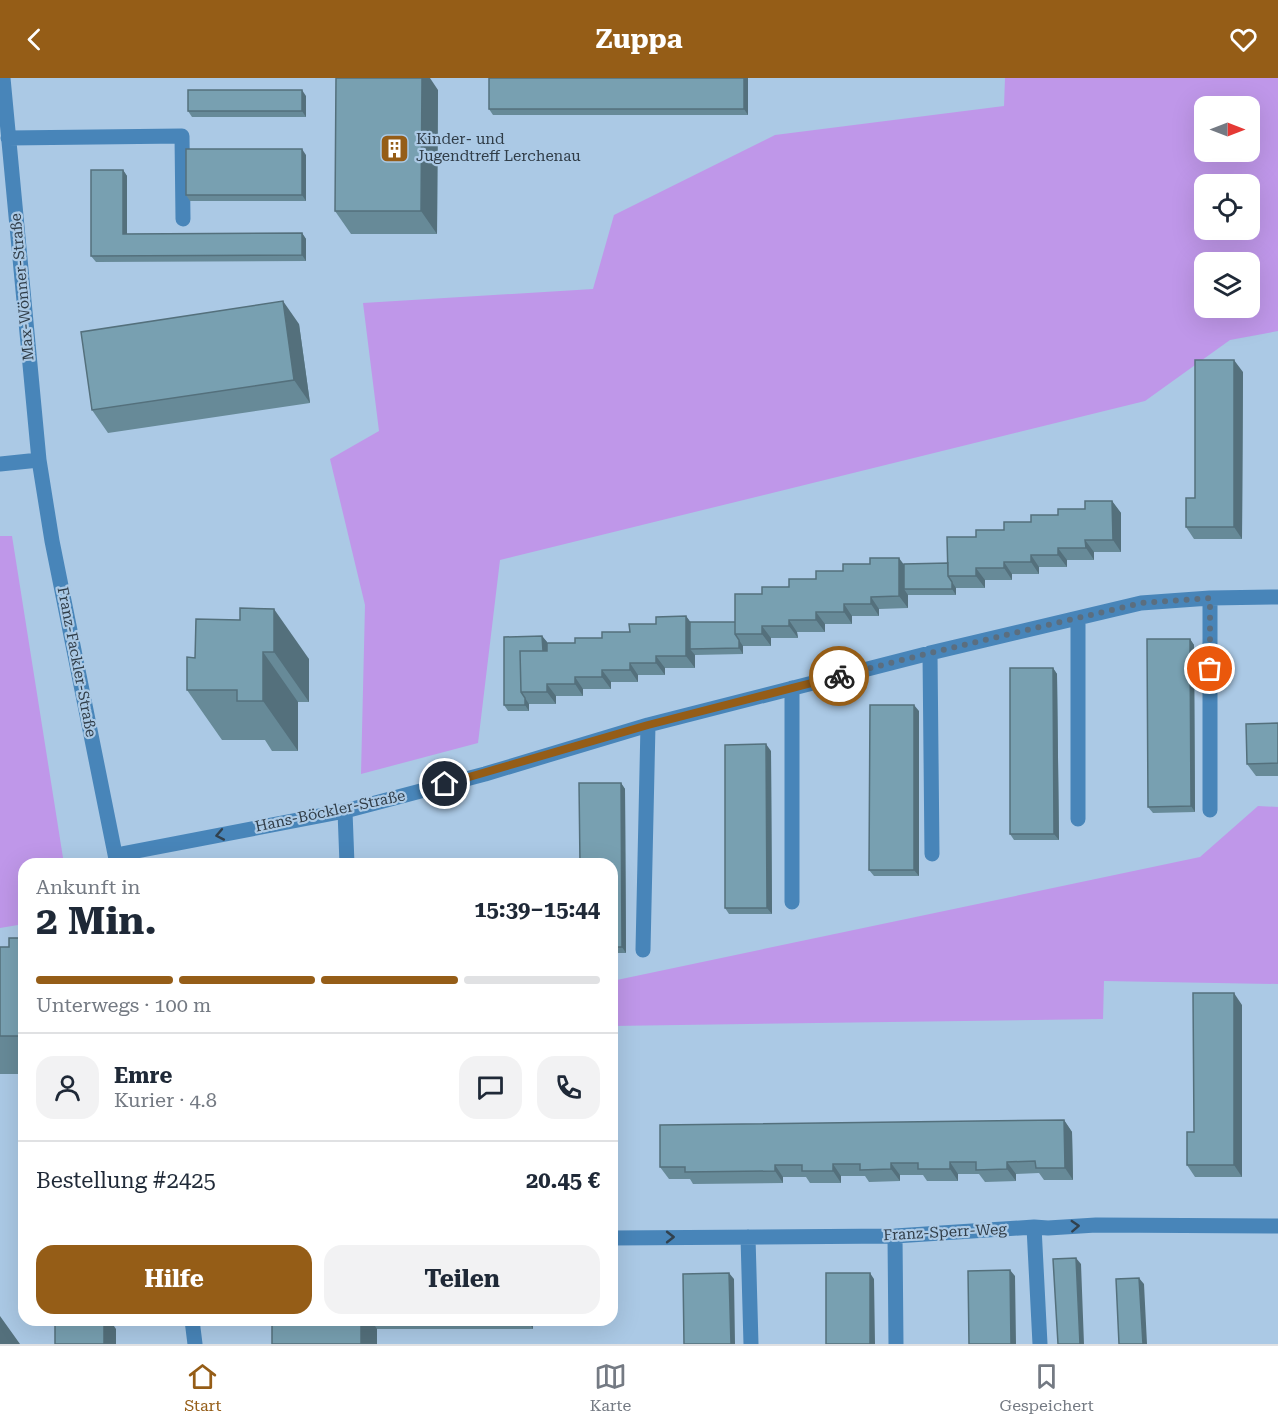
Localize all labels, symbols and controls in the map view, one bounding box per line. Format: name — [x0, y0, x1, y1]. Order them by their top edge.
icon: back — [18, 23, 51, 56]
text: Zuppa — [596, 23, 682, 55]
icon: heart — [1227, 23, 1260, 56]
north arrow — [1194, 96, 1260, 162]
map controls — [1194, 96, 1260, 318]
place label: Kinder- und Jugendtreff Lerchenau — [416, 130, 581, 165]
building icon: Kinder- und Jugendtreff Lerchenau — [379, 132, 411, 164]
button: locate — [1194, 174, 1260, 240]
street label: Max-Wönner-Straße — [7, 213, 37, 361]
button: layers — [1194, 252, 1260, 318]
street label: Franz-Fackler-Straße — [54, 585, 100, 739]
pin — [1184, 643, 1235, 694]
courier — [809, 646, 869, 706]
icon: bag — [1193, 652, 1226, 685]
icon: bike — [823, 660, 856, 693]
pin — [419, 758, 470, 809]
icon: home — [428, 767, 461, 800]
street label: Hans-Böckler-Straße — [253, 786, 407, 836]
one-way arrow — [215, 828, 225, 841]
text: Ankunft in — [36, 875, 140, 899]
text: 15:39–15:44 — [474, 897, 600, 922]
text: 2 Min. — [36, 898, 157, 944]
text: Unterwegs · 100 m — [36, 993, 211, 1017]
button: person — [36, 1056, 99, 1119]
button: chat — [459, 1056, 522, 1119]
button: phone — [537, 1056, 600, 1119]
text: Emre — [114, 1063, 172, 1088]
text: Kurier · 4.8 — [114, 1088, 217, 1112]
text: Bestellung #2425 — [36, 1168, 216, 1193]
text: 20.45 € — [526, 1168, 600, 1193]
street label: Franz-Sperr-Weg — [883, 1220, 1008, 1244]
one-way arrow — [1071, 1220, 1080, 1233]
one-way arrow — [666, 1231, 675, 1243]
button: Hilfe — [36, 1245, 312, 1314]
button: Teilen — [324, 1245, 600, 1314]
tab: Start — [184, 1360, 221, 1415]
tab: Karte — [590, 1360, 631, 1415]
tab: Gespeichert — [1000, 1360, 1094, 1415]

